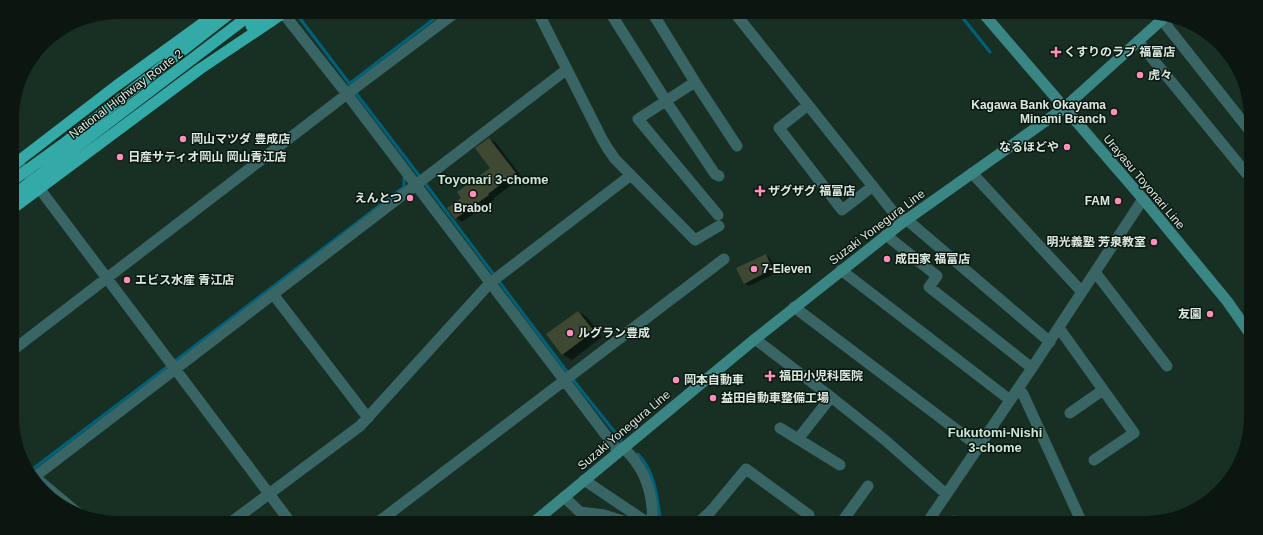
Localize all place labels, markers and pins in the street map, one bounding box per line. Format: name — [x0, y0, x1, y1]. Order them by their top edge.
place label: くすりのラブ 福富店 — [1064, 45, 1175, 59]
marker: くすりのラブ 福富店 — [1051, 47, 1061, 57]
place label: 虎々 — [1148, 68, 1172, 82]
marker: 虎々 — [1135, 70, 1145, 80]
place label: Kagawa Bank Okayama Minami Branch — [971, 98, 1106, 126]
marker: Kagawa Bank Okayama Minami Branch — [1109, 107, 1119, 117]
place label: 岡山マツダ 豊成店 — [191, 132, 290, 146]
marker: 岡山マツダ 豊成店 — [178, 134, 188, 144]
place label: なるほどや — [999, 140, 1059, 154]
marker: なるほどや — [1062, 142, 1072, 152]
place label: 日産サティオ岡山 岡山青江店 — [128, 150, 287, 164]
marker: 日産サティオ岡山 岡山青江店 — [115, 152, 125, 162]
place label: ザグザグ 福富店 — [768, 184, 855, 198]
marker: ザグザグ 福富店 — [755, 186, 765, 196]
marker: Brabo! — [468, 189, 478, 199]
place label: えんとつ — [354, 191, 402, 205]
marker: えんとつ — [405, 193, 415, 203]
place label: FAM — [1085, 194, 1110, 208]
marker: FAM — [1113, 196, 1123, 206]
place label: Brabo! — [454, 201, 492, 215]
place label: 明光義塾 芳泉教室 — [1047, 235, 1146, 249]
marker: 明光義塾 芳泉教室 — [1149, 237, 1159, 247]
place label: 成田家 福富店 — [895, 252, 970, 266]
marker: 成田家 福富店 — [882, 254, 892, 264]
place label: 7-Eleven — [762, 262, 811, 276]
marker: 7-Eleven — [749, 264, 759, 274]
place label: エビス水産 青江店 — [135, 273, 234, 287]
marker: エビス水産 青江店 — [122, 275, 132, 285]
place label: 友園 — [1178, 307, 1202, 321]
marker: 友園 — [1205, 309, 1215, 319]
place label: ルグラン豊成 — [578, 326, 650, 340]
marker: ルグラン豊成 — [565, 328, 575, 338]
place label: 福田小児科医院 — [779, 369, 863, 383]
marker: 福田小児科医院 — [764, 370, 776, 382]
place label: 岡本自動車 — [684, 373, 744, 387]
marker: 岡本自動車 — [671, 375, 681, 385]
place label: 益田自動車整備工場 — [721, 391, 829, 405]
marker: 益田自動車整備工場 — [708, 393, 718, 403]

